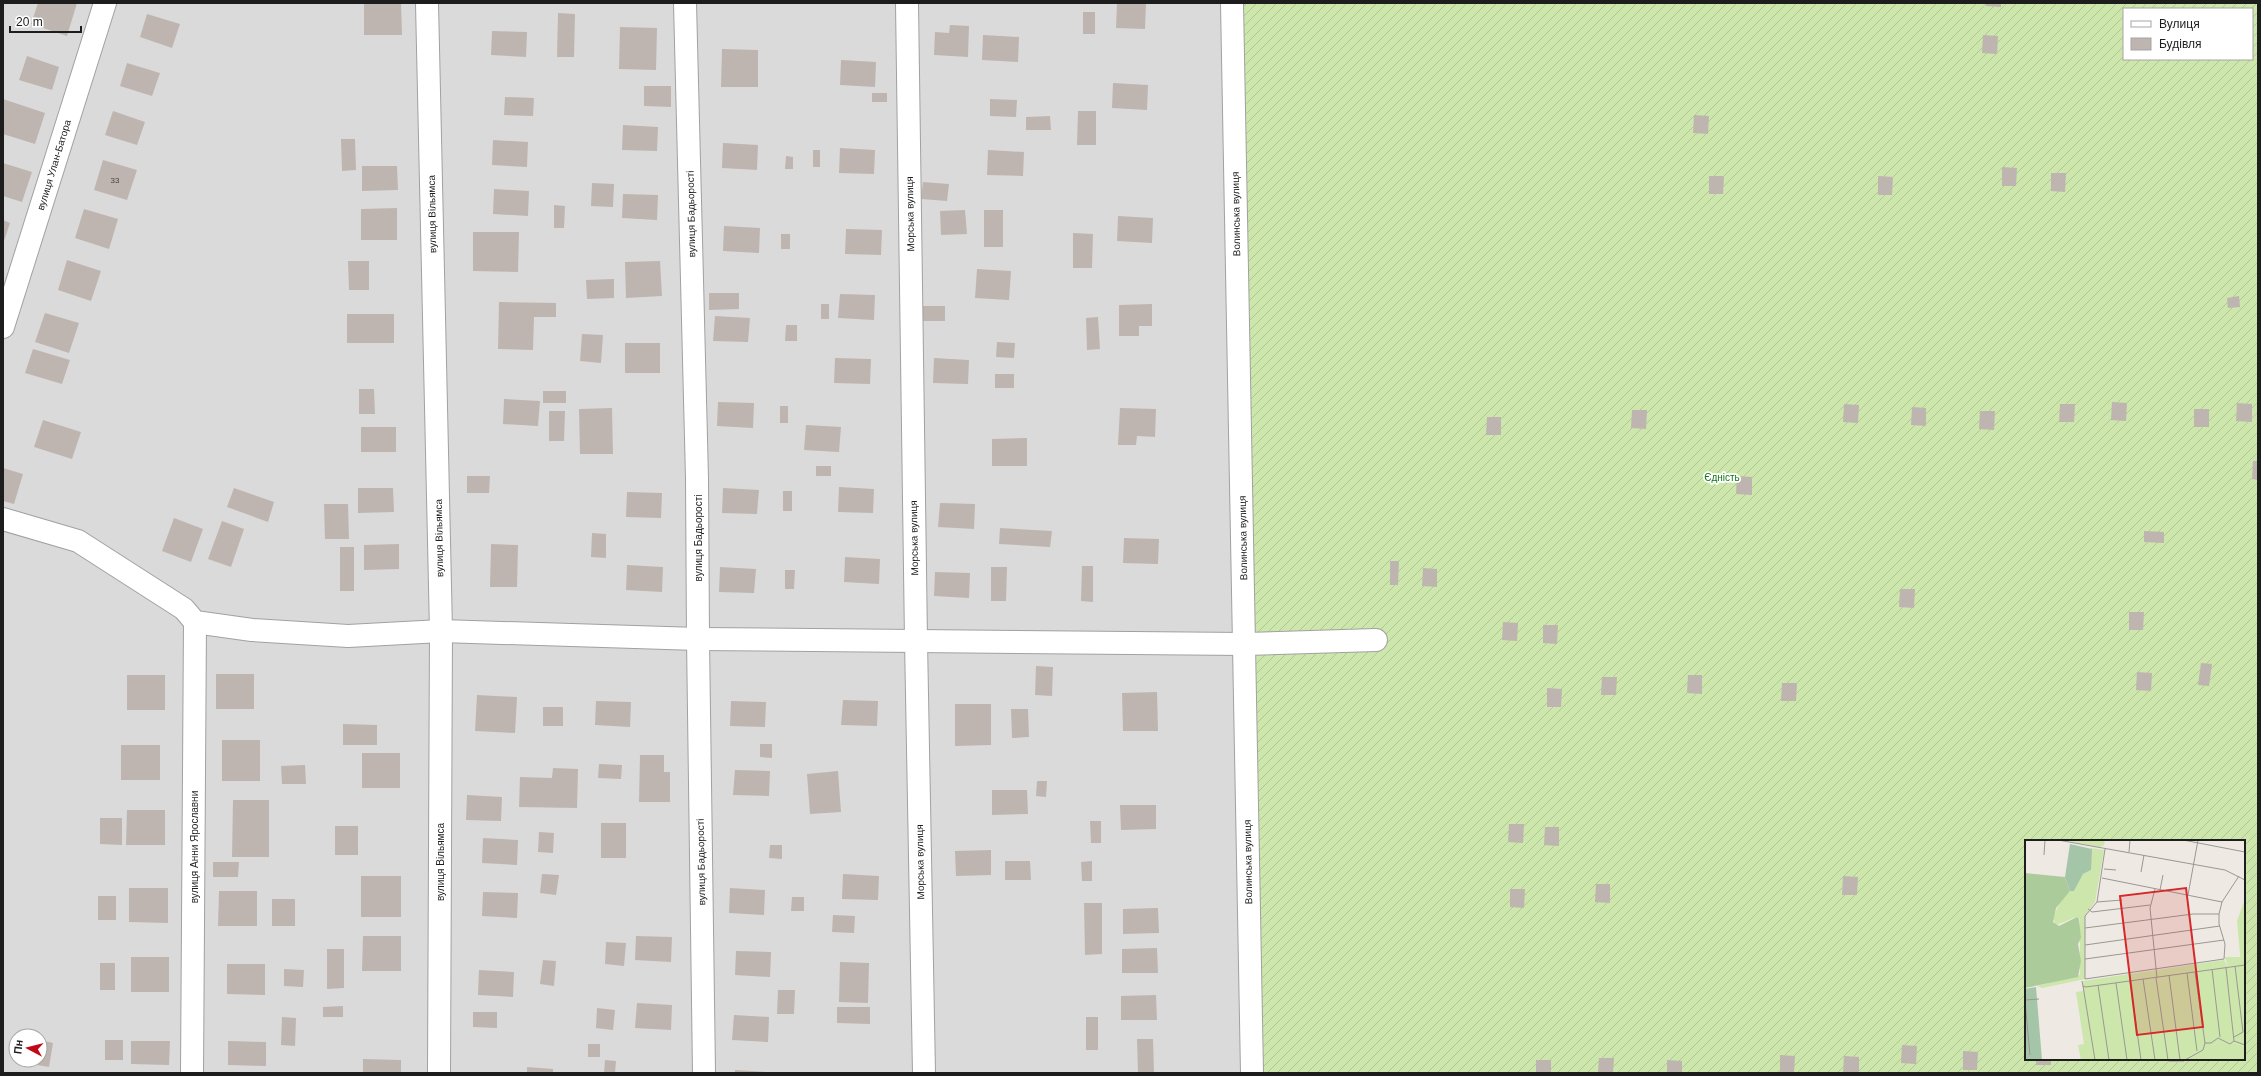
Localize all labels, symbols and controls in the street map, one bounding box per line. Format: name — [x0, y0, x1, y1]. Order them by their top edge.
scale bar — [10, 8, 81, 34]
legend — [2123, 8, 2253, 60]
text: 20 m — [16, 15, 43, 29]
text: Вулиця — [2159, 17, 2200, 31]
text: Будівля — [2159, 37, 2201, 51]
street label: вулиця Улан-Батора — [35, 118, 73, 212]
street label: вулиця Бадьорості — [685, 170, 697, 258]
street label: Волинська вулиця — [1230, 172, 1242, 256]
street label: вулиця Вільямса — [426, 174, 438, 253]
house number: 33 — [111, 176, 120, 185]
street label: Морська вулиця — [904, 176, 916, 252]
park label: Єдність — [1704, 472, 1740, 483]
street label: вулиця Бадьорості — [693, 495, 704, 581]
street label: Волинська вулиця — [1237, 496, 1249, 580]
street label: вулиця Вільямса — [433, 498, 445, 577]
street label: Морська вулиця — [908, 500, 920, 576]
street label: вулиця Анни Ярославни — [189, 791, 200, 903]
street label: вулиця Бадьорості — [695, 818, 707, 906]
street label: Волинська вулиця — [1242, 820, 1254, 904]
street label: вулиця Вільямса — [435, 823, 446, 901]
street label: Морська вулиця — [914, 824, 926, 900]
inset map — [2025, 840, 2245, 1060]
north arrow — [8, 1028, 48, 1068]
text: Пн — [11, 1039, 25, 1055]

